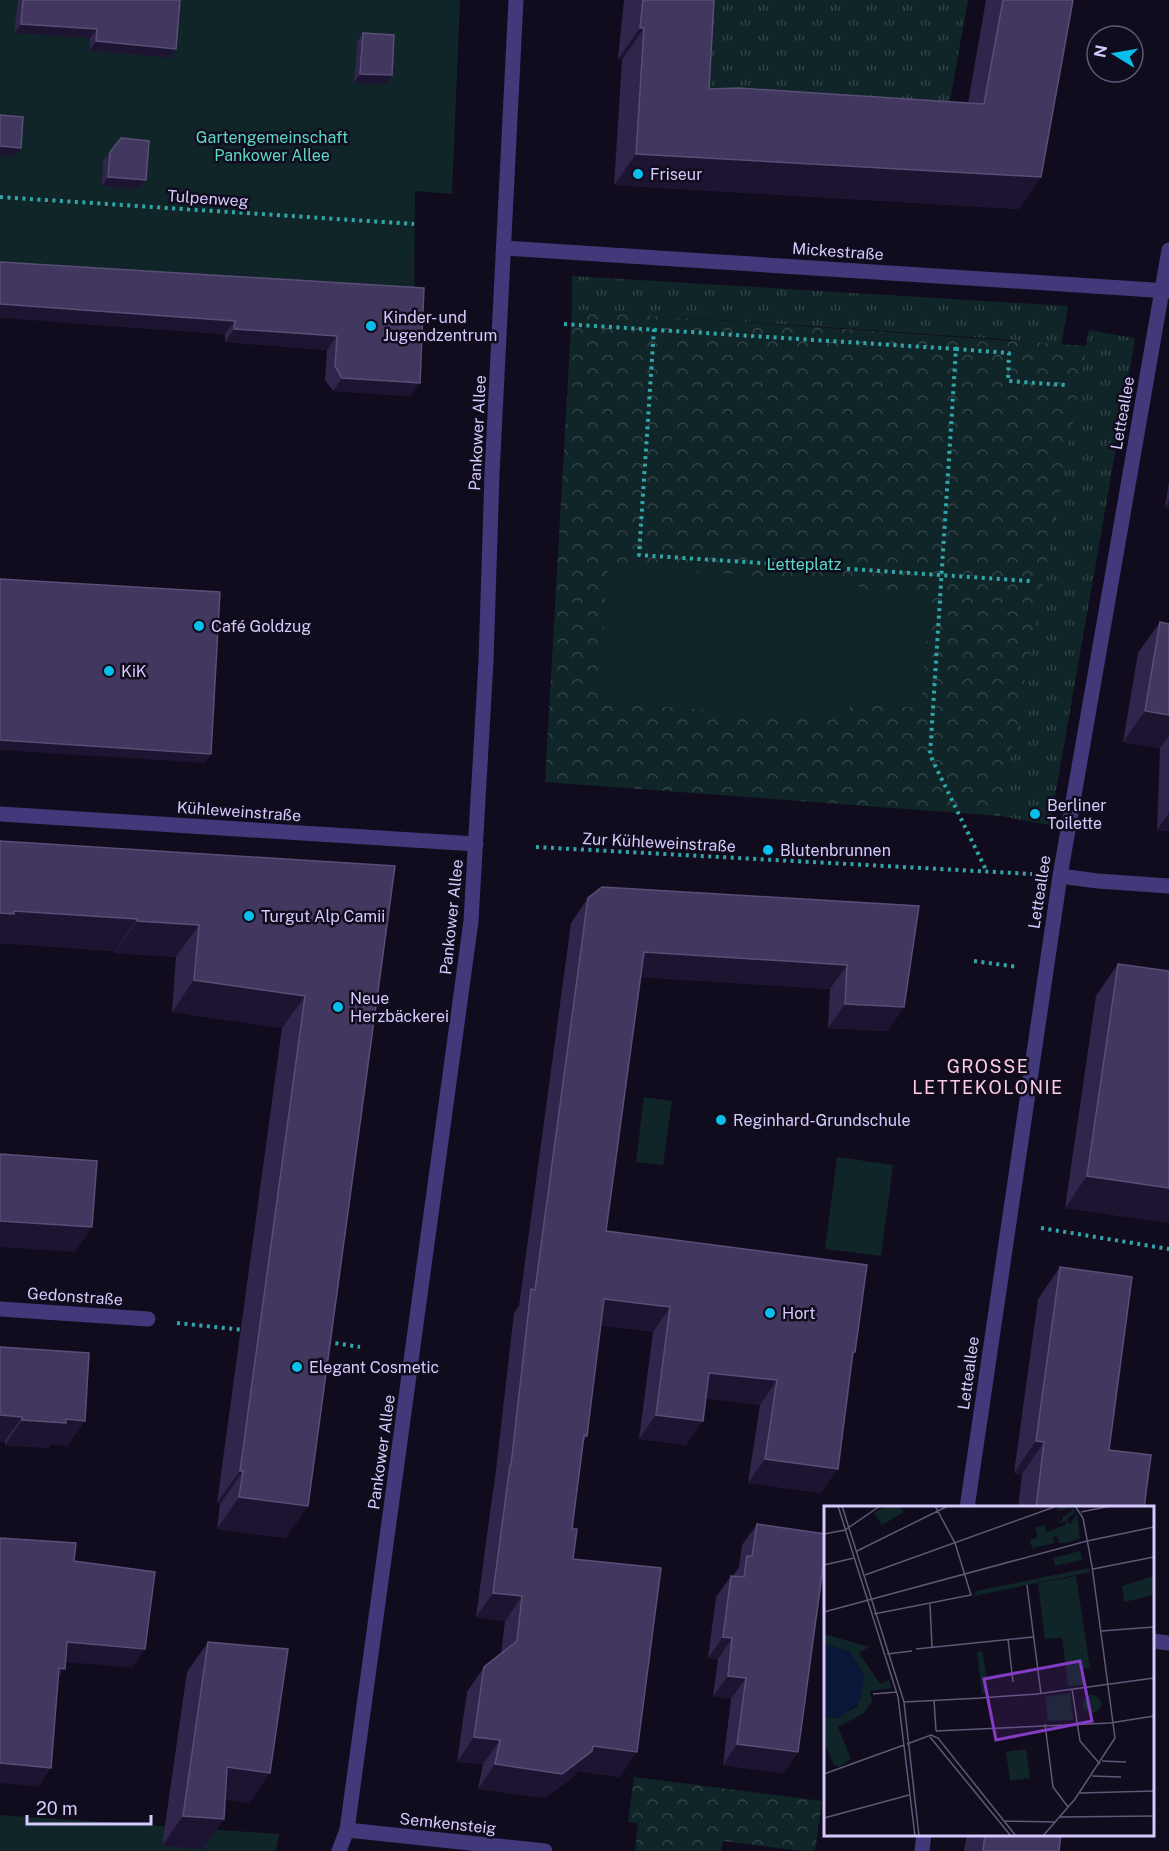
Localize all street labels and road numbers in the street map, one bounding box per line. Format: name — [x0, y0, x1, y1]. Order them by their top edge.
street label: Tulpenweg — [167, 186, 249, 211]
street label: Mickestraße — [792, 239, 884, 264]
street label: Pankower Allee — [465, 375, 490, 491]
street label: Letteallee — [1107, 375, 1138, 451]
street label: Kühleweinstraße — [176, 798, 302, 825]
street label: Zur Kühleweinstraße — [581, 829, 736, 856]
street label: Letteallee — [1024, 854, 1055, 930]
street label: Pankower Allee — [436, 859, 467, 976]
street label: Gedonstraße — [26, 1284, 124, 1309]
street label: Letteallee — [954, 1335, 983, 1411]
street label: Pankower Allee — [364, 1393, 399, 1511]
street label: Semkensteig — [399, 1809, 497, 1838]

